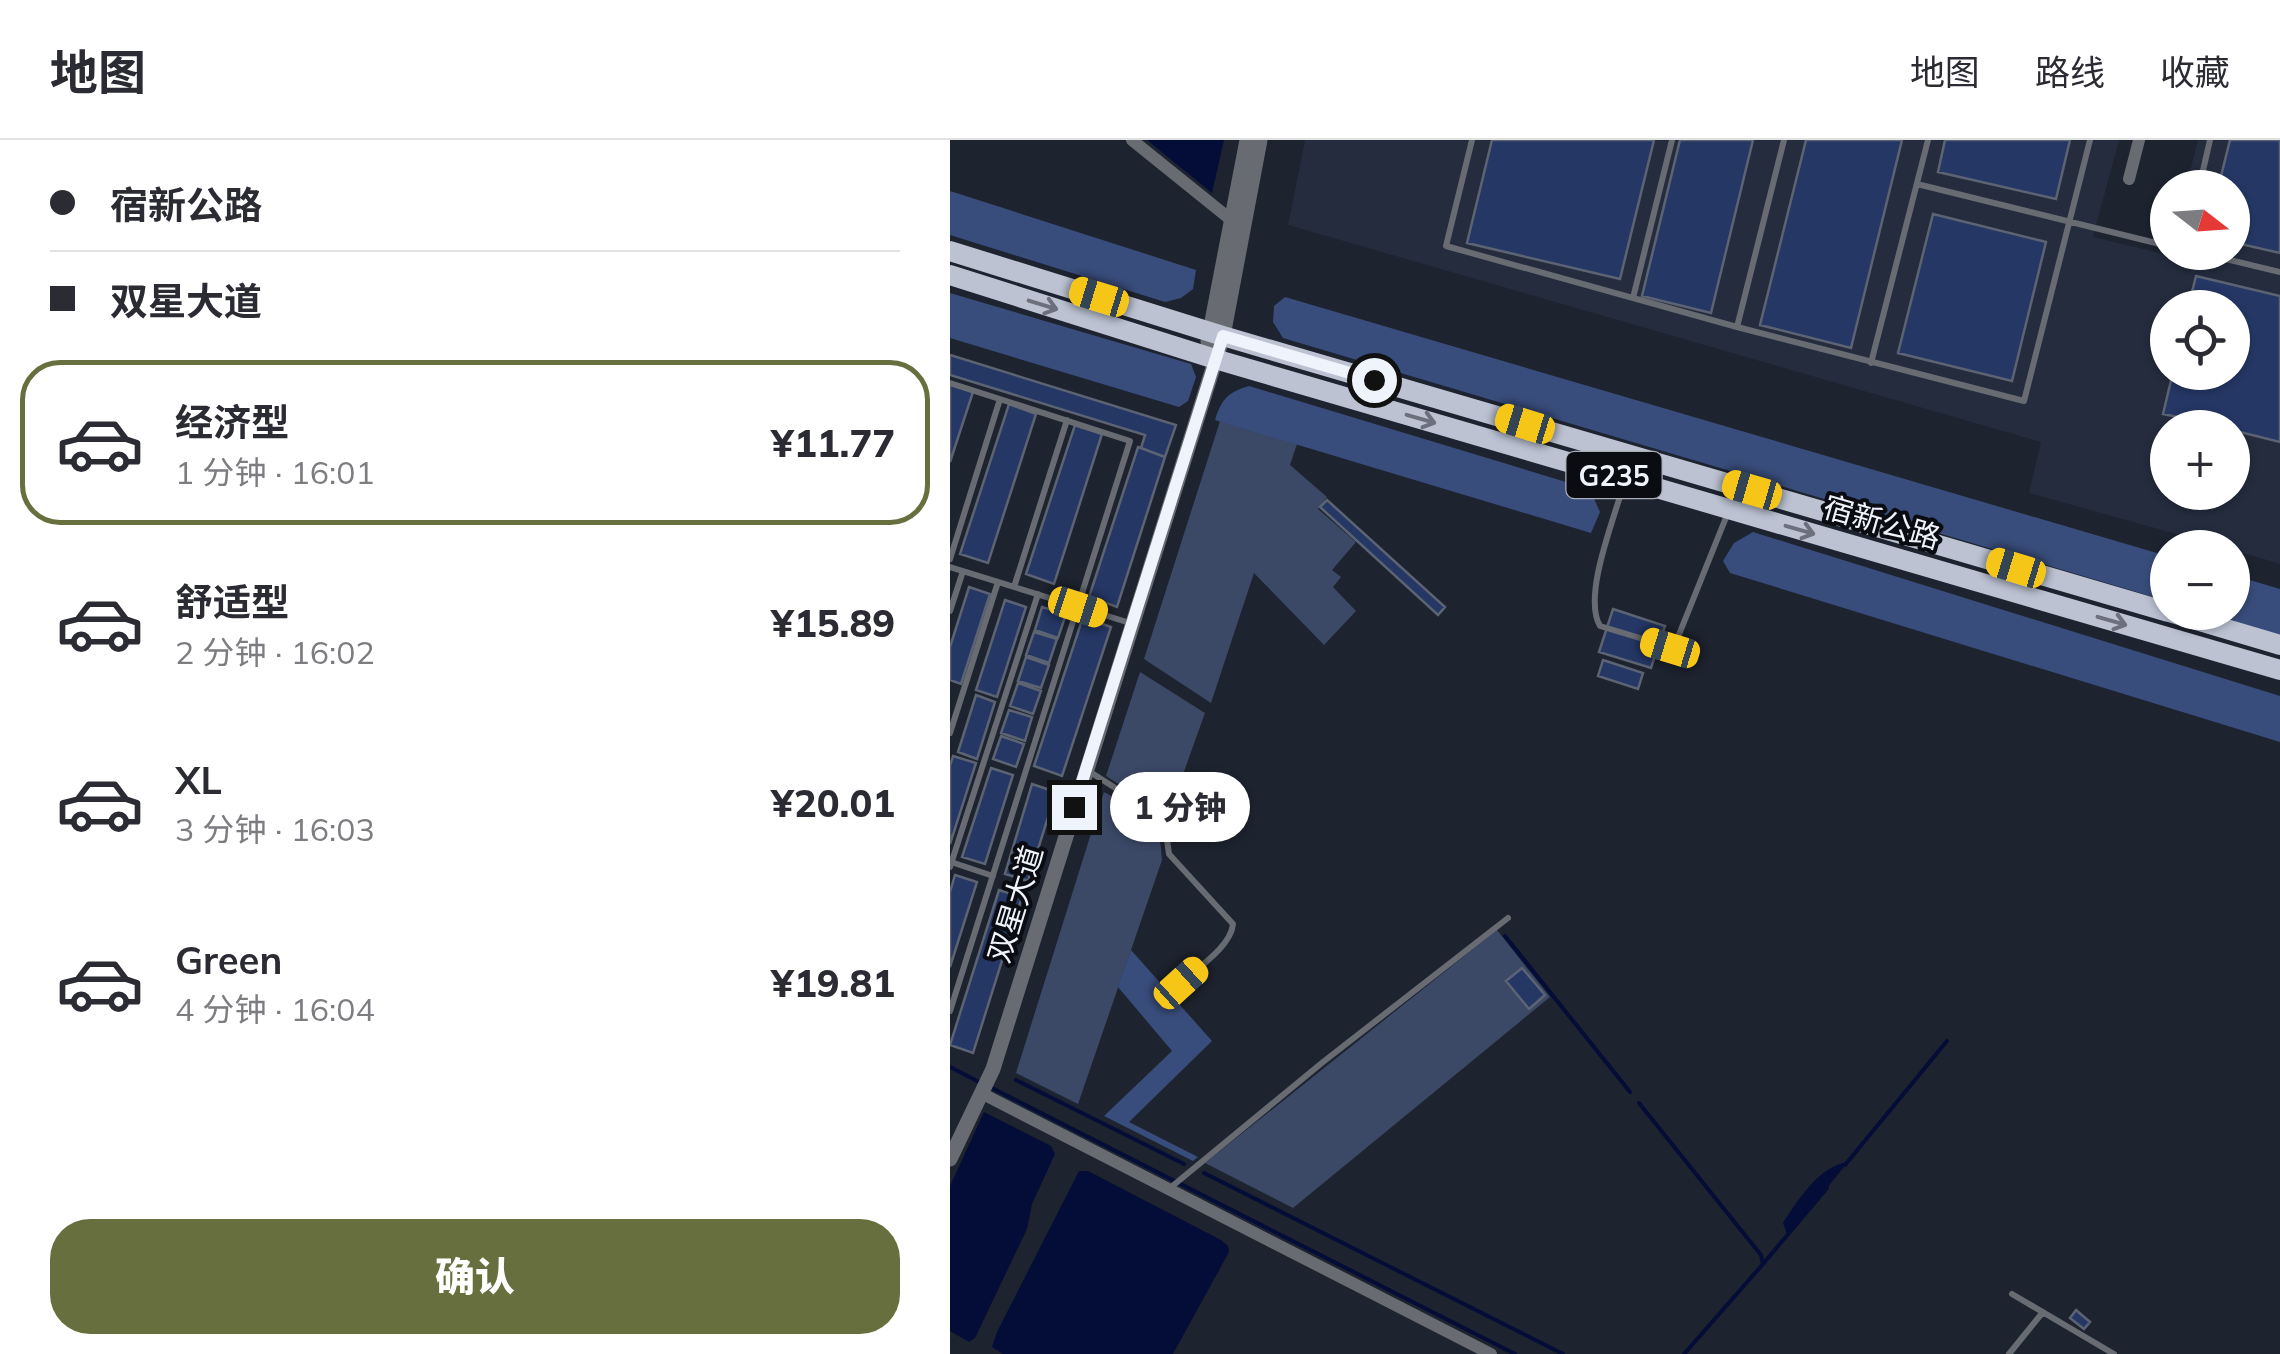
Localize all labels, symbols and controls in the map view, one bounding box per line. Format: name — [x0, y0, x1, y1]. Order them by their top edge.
text: 地图 — [50, 42, 146, 102]
text: 地图 — [1910, 50, 1980, 94]
text: 路线 — [2035, 50, 2105, 94]
text: 收藏 — [2160, 50, 2230, 94]
north arrow — [2150, 170, 2250, 270]
map controls — [2150, 170, 2250, 630]
text: 宿新公路 — [110, 181, 262, 229]
car — [1066, 274, 1132, 320]
text: 双星大道 — [110, 277, 262, 325]
button: locate — [2150, 290, 2250, 390]
one-way arrow — [1027, 297, 1058, 315]
route start — [1352, 358, 1397, 403]
icon: car — [55, 398, 145, 488]
text: 经济型 — [175, 398, 289, 446]
car — [1492, 401, 1558, 447]
button: + — [2150, 410, 2250, 510]
one-way arrow — [1405, 411, 1436, 429]
text: ¥11.77 — [771, 419, 895, 467]
text: 1 分钟 · 16:01 — [175, 452, 375, 492]
road number: G235 — [1566, 452, 1662, 498]
car — [1719, 467, 1785, 513]
street label: 宿新公路 — [1819, 487, 1945, 557]
one-way arrow — [1784, 522, 1815, 540]
button: − — [2150, 530, 2250, 630]
car — [1983, 545, 2049, 591]
icon: car — [55, 578, 145, 668]
text: 舒适型 — [175, 578, 289, 626]
car — [1045, 583, 1111, 631]
text: ¥15.89 — [771, 599, 895, 647]
one-way arrow — [2096, 613, 2127, 631]
car — [1637, 625, 1703, 671]
text: 2 分钟 · 16:02 — [175, 632, 375, 672]
text: XL — [175, 756, 222, 804]
icon: car — [55, 758, 145, 848]
callout: 1 分钟 — [1109, 772, 1249, 842]
text: ¥20.01 — [771, 779, 895, 827]
route end — [1052, 785, 1097, 830]
text: 1 分钟 — [1134, 787, 1226, 827]
text: 3 分钟 · 16:03 — [175, 809, 375, 849]
street label: 双星大道 — [979, 841, 1051, 967]
text: Green — [175, 936, 282, 984]
icon: car — [55, 938, 145, 1028]
car — [1149, 952, 1213, 1014]
text: ¥19.81 — [771, 959, 895, 1007]
text: 4 分钟 · 16:04 — [175, 989, 375, 1029]
button: 确认 — [50, 1219, 900, 1334]

